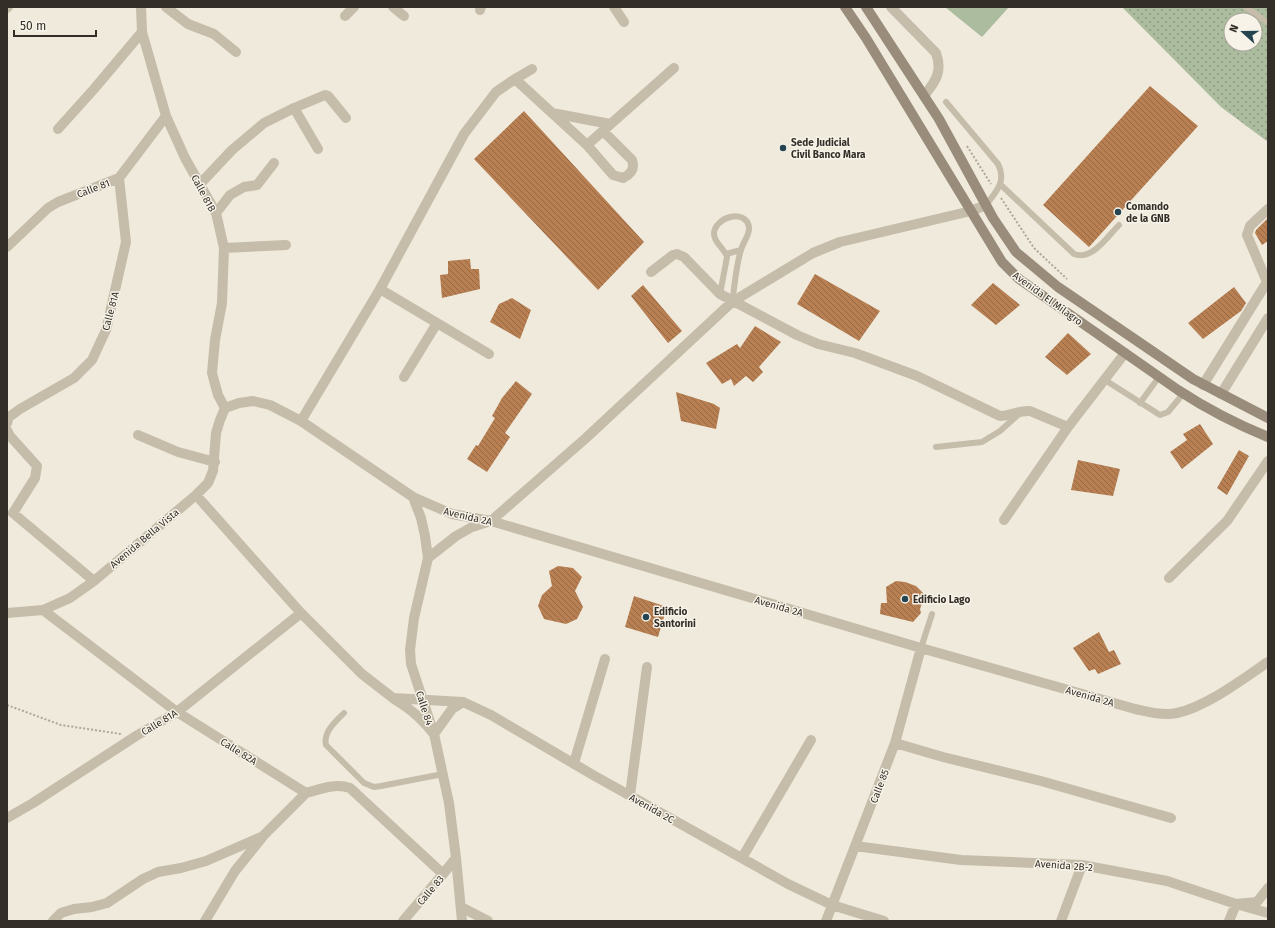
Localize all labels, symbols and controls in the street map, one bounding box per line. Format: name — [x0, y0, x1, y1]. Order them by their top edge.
scale bar — [14, 12, 96, 38]
north arrow — [1223, 12, 1263, 52]
text: 50 m — [20, 19, 46, 33]
text: N — [1227, 23, 1242, 34]
place label: Sede Judicial Civil Banco Mara — [791, 137, 866, 161]
marker: Sede Judicial Civil Banco Mara — [778, 143, 788, 153]
street label: Calle 81B — [188, 173, 218, 214]
street label: Calle 81 — [75, 177, 112, 201]
place label: Comando de la GNB — [1126, 201, 1170, 225]
marker: Comando de la GNB — [1113, 207, 1123, 217]
street label: Avenida El Milagro — [1010, 270, 1085, 328]
street label: Calle 81A — [100, 290, 122, 332]
street label: Avenida Bella Vista — [108, 506, 182, 571]
street label: Avenida 2A — [442, 506, 493, 528]
street label: Avenida 2A — [753, 594, 804, 620]
marker: Edificio Lago — [900, 594, 910, 604]
place label: Edificio Lago — [913, 594, 970, 606]
place label: Edificio Santorini — [654, 606, 696, 630]
marker: Edificio Santorini — [641, 612, 651, 622]
street label: Avenida 2A — [1064, 684, 1115, 710]
street label: Calle 84 — [413, 690, 435, 728]
street label: Calle 81A — [139, 707, 180, 738]
street label: Calle 82A — [218, 736, 259, 768]
street label: Calle 85 — [868, 768, 892, 805]
street label: Avenida 2C — [627, 792, 676, 826]
street label: Avenida 2B-2 — [1034, 858, 1093, 874]
street label: Calle 83 — [415, 873, 447, 908]

